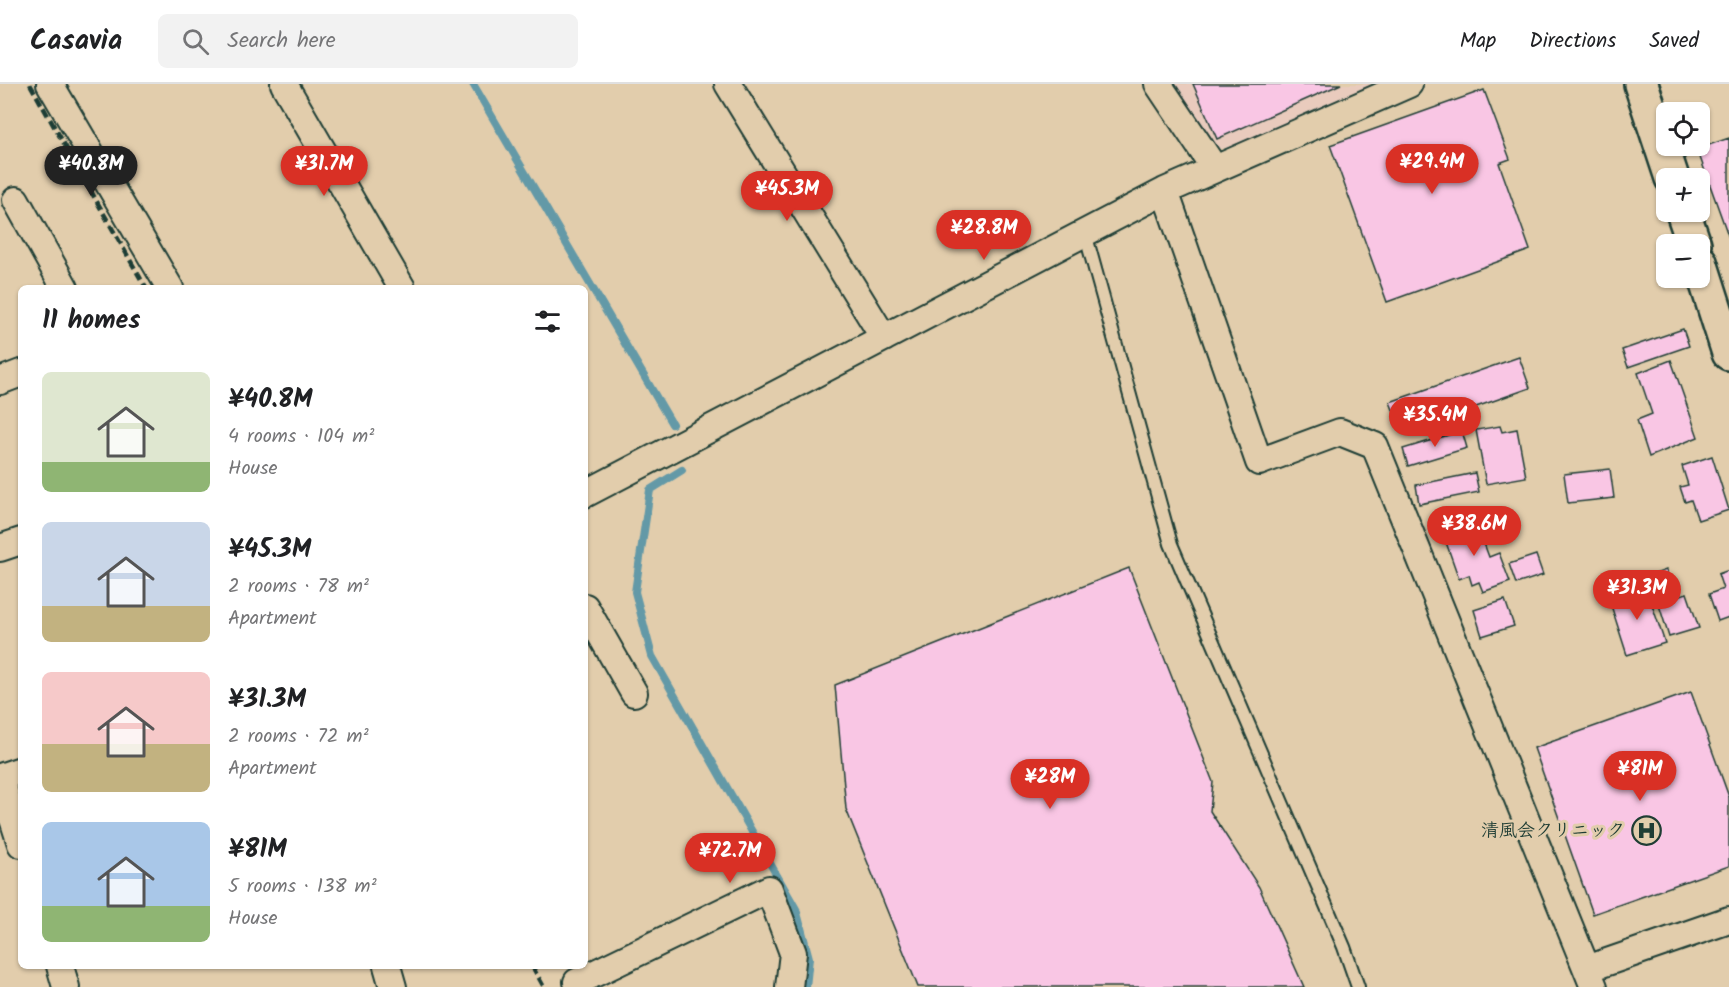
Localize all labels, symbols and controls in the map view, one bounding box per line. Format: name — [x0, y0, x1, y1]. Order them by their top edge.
search box — [158, 14, 578, 68]
text: Casavia — [30, 19, 122, 64]
text: Search here — [227, 24, 336, 59]
icon: search — [179, 25, 212, 58]
text: Map — [1460, 25, 1496, 58]
text: Directions — [1529, 25, 1616, 58]
text: Saved — [1649, 25, 1699, 58]
map controls — [1656, 102, 1710, 288]
button: locate — [1656, 102, 1710, 156]
pin: ¥29.4M — [1383, 144, 1481, 195]
pin: ¥40.8M — [42, 146, 140, 197]
pin: ¥31.7M — [275, 146, 373, 197]
text: ¥29.4M — [1400, 147, 1464, 179]
text: ¥40.8M — [58, 149, 124, 181]
text: ¥31.7M — [295, 149, 353, 181]
button: + — [1656, 168, 1710, 222]
pin: ¥45.3M — [738, 171, 836, 222]
text: ¥45.3M — [755, 174, 819, 206]
pin: ¥28.8M — [935, 210, 1033, 261]
text: ¥28.8M — [950, 213, 1018, 245]
button: − — [1656, 234, 1710, 288]
text: 11 homes — [42, 300, 140, 342]
icon: filters — [531, 305, 564, 338]
text: ¥40.8M — [228, 379, 313, 421]
icon: home — [90, 396, 162, 468]
pin: ¥35.4M — [1386, 397, 1484, 448]
text: ¥35.4M — [1403, 400, 1467, 432]
text: 4 rooms · 104 m² — [228, 421, 374, 453]
text: House — [228, 453, 278, 485]
pin: ¥38.6M — [1425, 506, 1523, 557]
text: ¥38.6M — [1441, 509, 1507, 541]
text: ¥45.3M — [228, 529, 311, 571]
icon: home — [90, 546, 162, 618]
pin: ¥31.3M — [1588, 570, 1686, 621]
text: 2 rooms · 78 m² — [228, 571, 369, 603]
text: ¥31.3M — [1607, 573, 1667, 605]
text: Apartment — [228, 603, 317, 635]
text: ¥31.3M — [228, 679, 306, 721]
icon: home — [90, 696, 162, 768]
text: 2 rooms · 72 m² — [228, 721, 369, 753]
pin: ¥81M — [1604, 751, 1676, 802]
text: Apartment — [228, 753, 317, 785]
text: ¥81M — [1617, 754, 1663, 786]
pin: ¥28M — [1014, 759, 1086, 810]
text: ¥28M — [1025, 762, 1075, 794]
hospital icon: 清風会クリニック — [1630, 815, 1662, 847]
place label: 清風会クリニック — [1481, 817, 1625, 846]
text: ¥81M — [228, 829, 287, 871]
pin: ¥72.7M — [681, 833, 779, 884]
text: ¥72.7M — [699, 836, 761, 868]
icon: home — [90, 846, 162, 918]
text: 5 rooms · 138 m² — [228, 871, 377, 903]
text: House — [228, 903, 278, 935]

